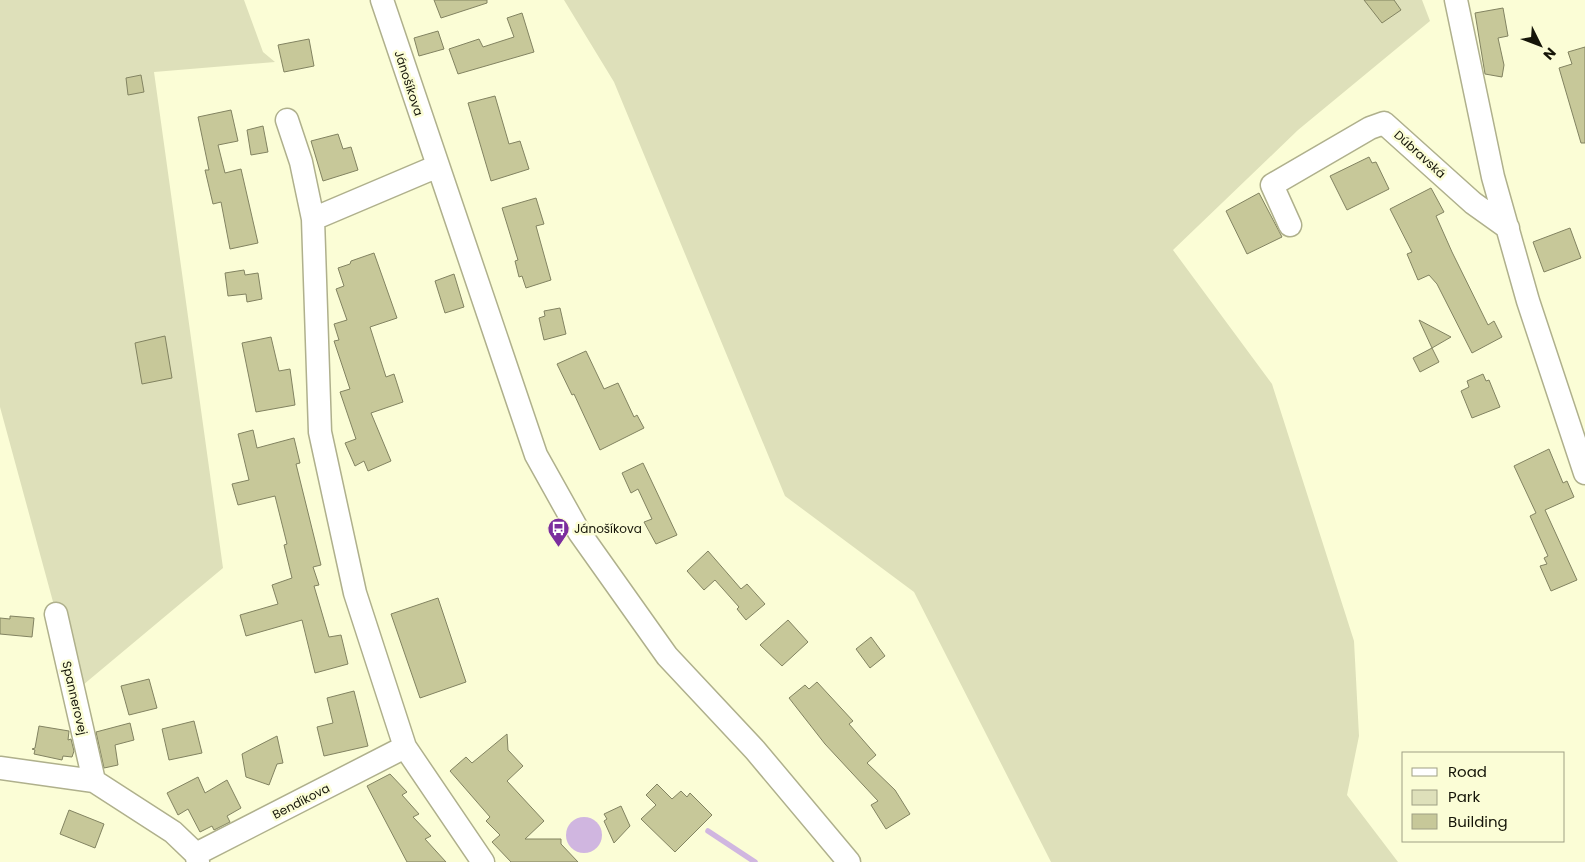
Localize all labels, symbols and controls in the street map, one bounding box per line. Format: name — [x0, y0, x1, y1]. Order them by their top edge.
north arrow — [1515, 20, 1565, 70]
text: N — [1539, 43, 1561, 64]
street label: Jánošíkova — [390, 48, 428, 118]
street label: Dúbravská — [1390, 126, 1450, 182]
bus stop icon: Jánošíkova — [546, 516, 570, 547]
place label: Jánošíkova — [574, 520, 642, 537]
street label: Spannerovej — [58, 659, 92, 737]
legend — [1402, 752, 1565, 842]
text: Road — [1448, 761, 1487, 782]
street label: Bendíkova — [269, 779, 333, 823]
text: Park — [1448, 786, 1480, 807]
text: Building — [1448, 811, 1508, 832]

